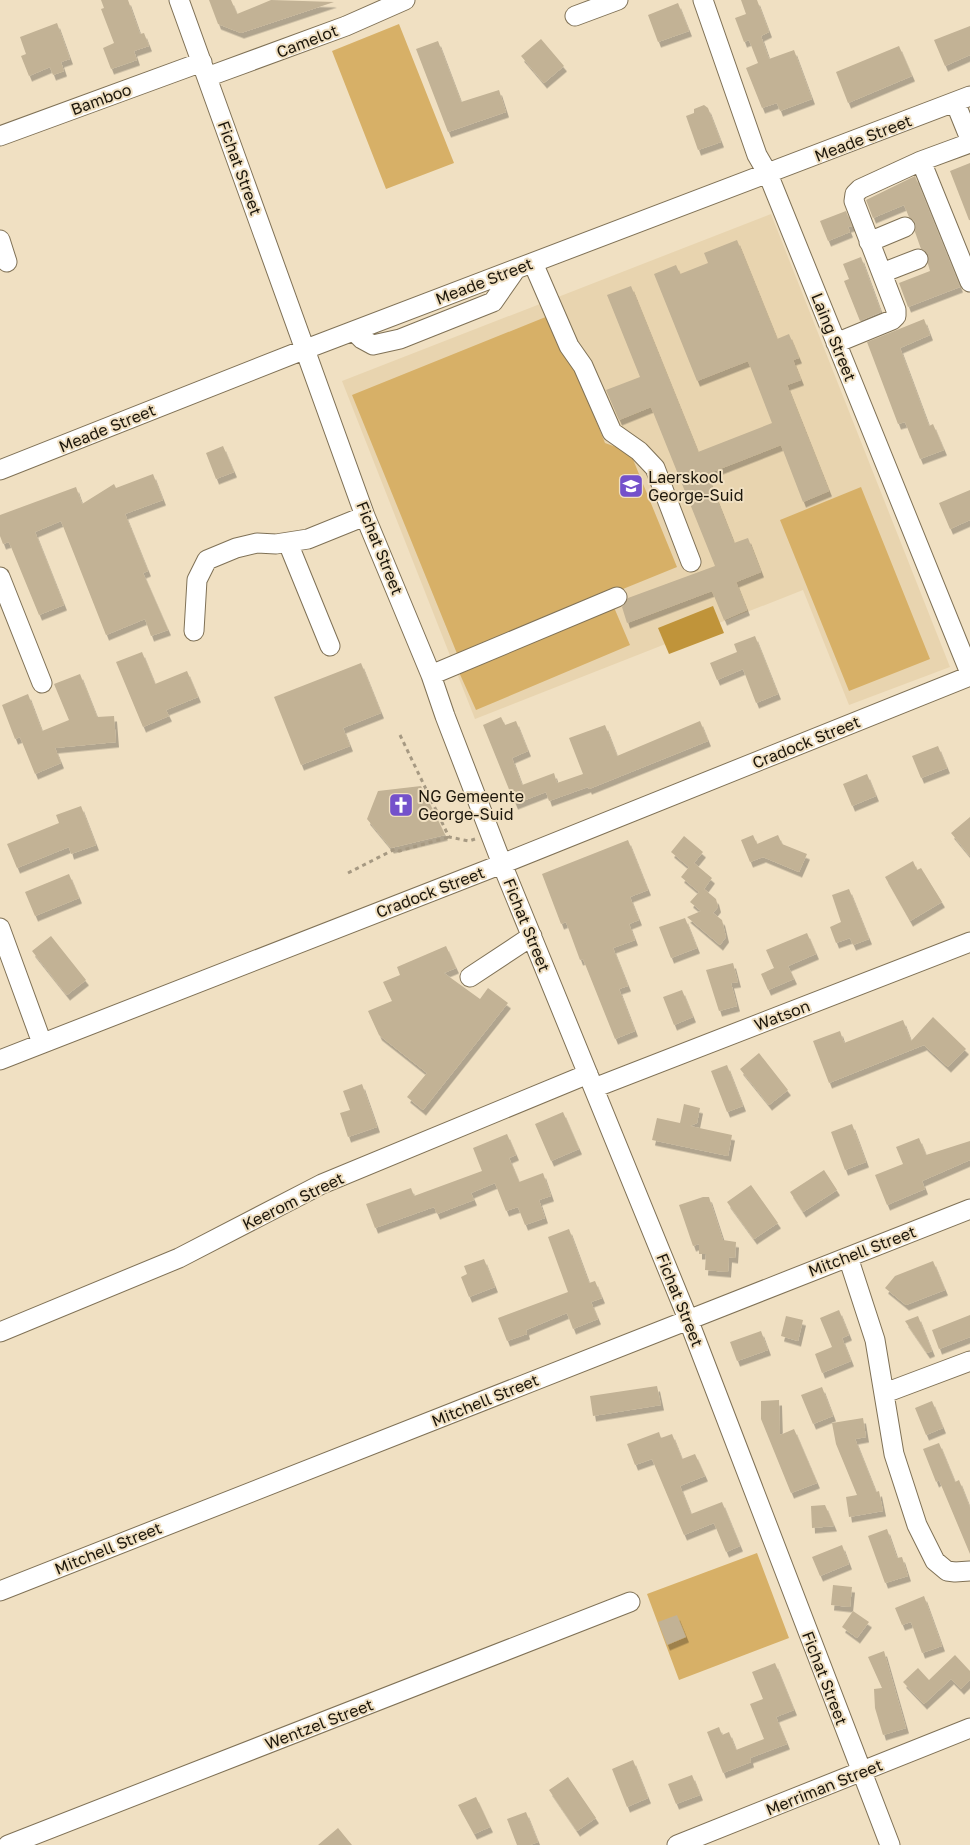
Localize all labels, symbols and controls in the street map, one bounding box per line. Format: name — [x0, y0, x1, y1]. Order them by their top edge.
street label: Camelot — [273, 20, 341, 62]
street label: Bamboo — [68, 79, 134, 119]
street label: Meade Street — [812, 110, 914, 166]
street label: Fichat Street — [214, 118, 266, 218]
street label: Meade Street — [433, 253, 535, 309]
street label: Laing Street — [807, 290, 861, 384]
street label: Meade Street — [56, 400, 158, 456]
place label: Laerskool George-Suid — [648, 467, 744, 505]
school or university icon: Laerskool George-Suid — [618, 473, 644, 499]
street label: Fichat Street — [352, 498, 408, 598]
street label: Cradock Street — [749, 711, 863, 773]
place label: NG Gemeente George-Suid — [418, 786, 524, 824]
church icon: NG Gemeente George-Suid — [388, 792, 414, 818]
street label: Cradock Street — [373, 862, 487, 922]
street label: Fichat Street — [499, 875, 555, 975]
street label: Watson — [751, 995, 813, 1035]
street label: Keerom Street — [239, 1168, 347, 1234]
street label: Mitchell Street — [805, 1221, 919, 1281]
street label: Fichat Street — [652, 1250, 708, 1350]
street label: Mitchell Street — [428, 1369, 542, 1431]
street label: Mitchell Street — [51, 1517, 165, 1579]
street label: Fichat Street — [798, 1628, 852, 1728]
street label: Wentzel Street — [262, 1694, 376, 1754]
street label: Merriman Street — [763, 1754, 885, 1820]

